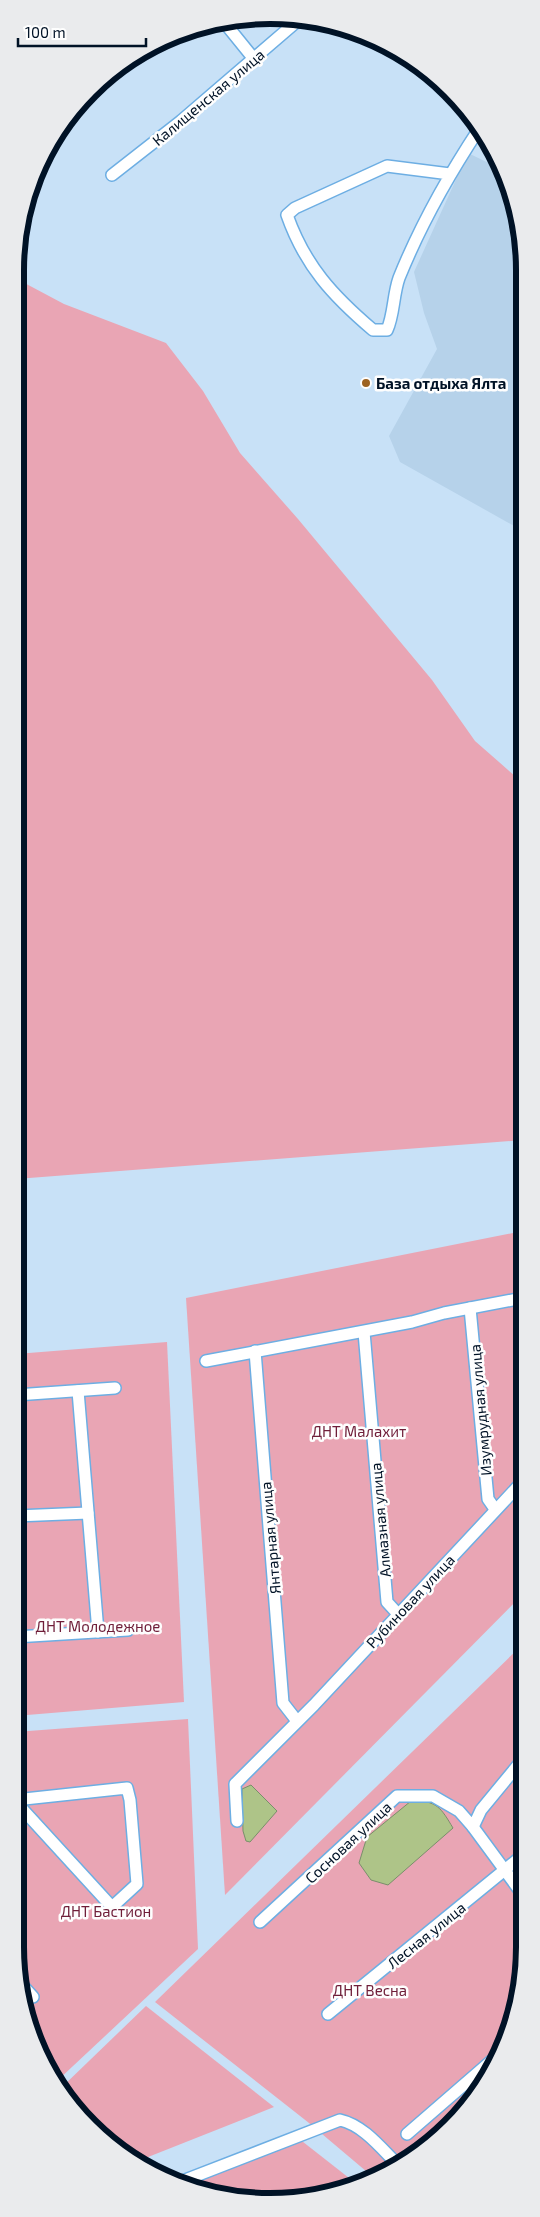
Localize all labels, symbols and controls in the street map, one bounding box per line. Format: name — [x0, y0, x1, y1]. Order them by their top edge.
scale bar — [18, 15, 145, 47]
text: 100 m — [25, 23, 66, 41]
street label: Калищенская улица — [148, 45, 268, 150]
place label: База отдыха Ялта — [376, 374, 506, 392]
marker: База отдыха Ялта — [360, 377, 372, 389]
street label: Изумрудная улица — [465, 1343, 496, 1477]
park label: ДНТ Малахит — [312, 1422, 406, 1440]
street label: Алмазная улица — [366, 1462, 395, 1578]
street label: Янтарная улица — [256, 1481, 285, 1595]
street label: Рубиновая улица — [362, 1550, 459, 1652]
park label: ДНТ Молодежное — [36, 1617, 160, 1635]
street label: Сосновая улица — [301, 1797, 396, 1887]
street label: Лесная улица — [383, 1898, 469, 1973]
park label: ДНТ Бастион — [61, 1902, 151, 1920]
park label: ДНТ Весна — [333, 1981, 407, 1999]

